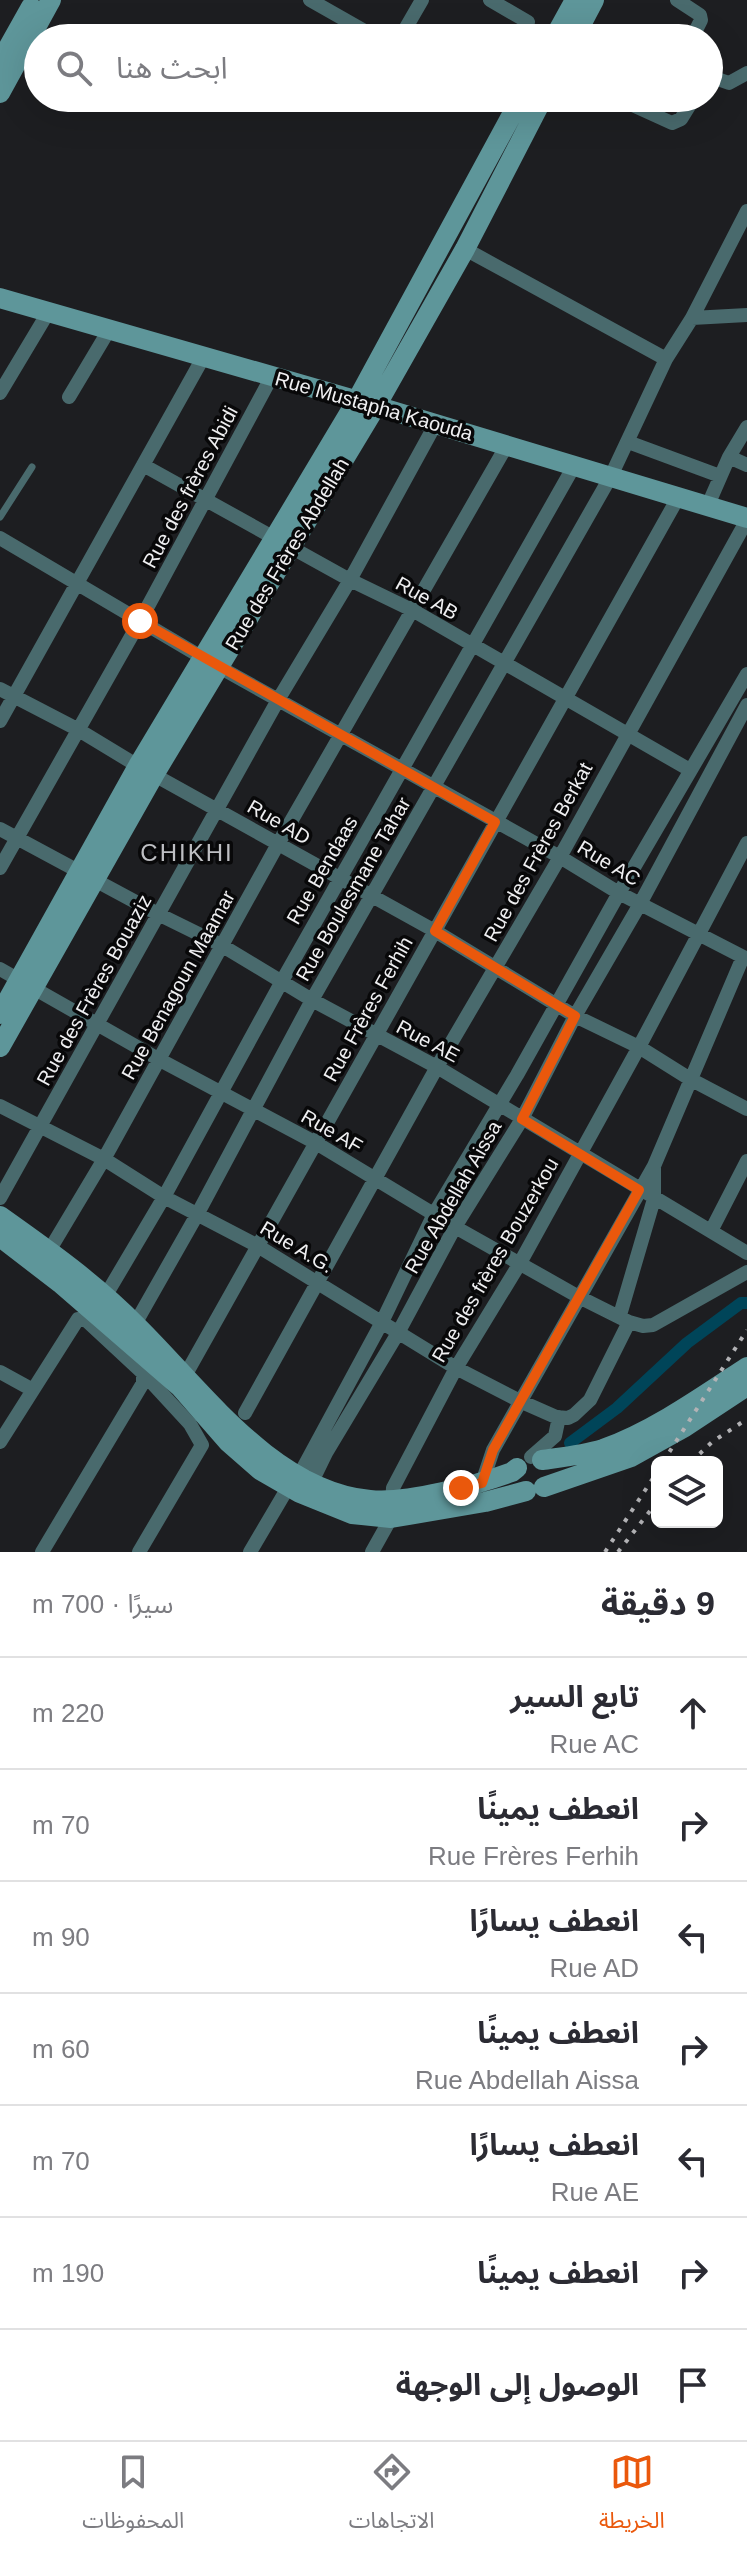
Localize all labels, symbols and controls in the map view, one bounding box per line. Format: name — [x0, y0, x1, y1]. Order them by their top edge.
search box — [24, 24, 723, 112]
icon: search — [52, 46, 96, 90]
text: ابحث هنا — [116, 51, 228, 84]
street label: Rue Mustapha Kaouda — [273, 367, 476, 445]
street label: Rue des frères Abidi — [138, 402, 242, 572]
street label: Rue des Frères Abdellah — [221, 454, 353, 654]
street label: Rue AB — [392, 572, 462, 624]
route start — [122, 603, 158, 639]
street label: Rue des Frères Berkat — [480, 758, 597, 945]
street label: Rue Boulesmane Tahar — [291, 793, 415, 985]
street label: Rue AD — [244, 795, 314, 849]
street label: Rue Bendaas — [282, 812, 362, 928]
street label: Rue AC — [574, 836, 644, 890]
district label: CHIKHI — [140, 839, 234, 866]
street label: Rue Benagoun Maamar — [117, 887, 239, 1083]
street label: Rue des Frères Bouaziz — [32, 891, 156, 1089]
street label: Rue Frères Ferhih — [319, 933, 417, 1085]
street label: Rue AE — [393, 1015, 463, 1067]
street label: Rue AF — [298, 1105, 366, 1157]
street label: Rue Abdellah Aissa — [400, 1116, 506, 1277]
street label: Rue des frères Bouzerkou — [427, 1154, 563, 1366]
street label: Rue A.G. — [257, 1217, 337, 1277]
map controls — [651, 1456, 723, 1528]
button: layers — [651, 1456, 723, 1528]
route end — [443, 1470, 479, 1506]
text: 9 دقيقة — [601, 1584, 715, 1622]
text: سيرًا · 700 m — [32, 1589, 173, 1619]
text: تابع السير — [510, 1680, 639, 1713]
icon: ahead — [671, 1691, 715, 1735]
text: 220 m — [32, 1698, 104, 1728]
text: Rue AC — [549, 1729, 639, 1759]
text: انعطف يمينًا — [477, 1792, 639, 1825]
icon: right — [671, 1803, 715, 1847]
text: 70 m — [32, 1810, 90, 1840]
text: Rue Frères Ferhih — [428, 1841, 639, 1871]
text: انعطف يسارًا — [470, 1904, 639, 1937]
icon: left — [671, 1915, 715, 1959]
text: 90 m — [32, 1922, 90, 1952]
text: Rue AD — [549, 1953, 639, 1983]
text: انعطف يمينًا — [477, 2016, 639, 2049]
icon: right — [671, 2027, 715, 2071]
text: 60 m — [32, 2034, 90, 2064]
text: Rue Abdellah Aissa — [415, 2065, 639, 2095]
text: انعطف يسارًا — [470, 2128, 639, 2161]
icon: left — [671, 2139, 715, 2183]
text: 70 m — [32, 2146, 90, 2176]
text: Rue AE — [551, 2177, 639, 2207]
icon: right — [671, 2251, 715, 2295]
text: انعطف يمينًا — [477, 2256, 639, 2289]
text: 190 m — [32, 2258, 104, 2288]
icon: arrive — [671, 2363, 715, 2407]
text: الوصول إلى الوجهة — [396, 2368, 639, 2401]
tab: المحفوظات — [82, 2450, 184, 2544]
tab: الاتجاهات — [349, 2450, 435, 2544]
tab: الخريطة — [599, 2450, 665, 2544]

